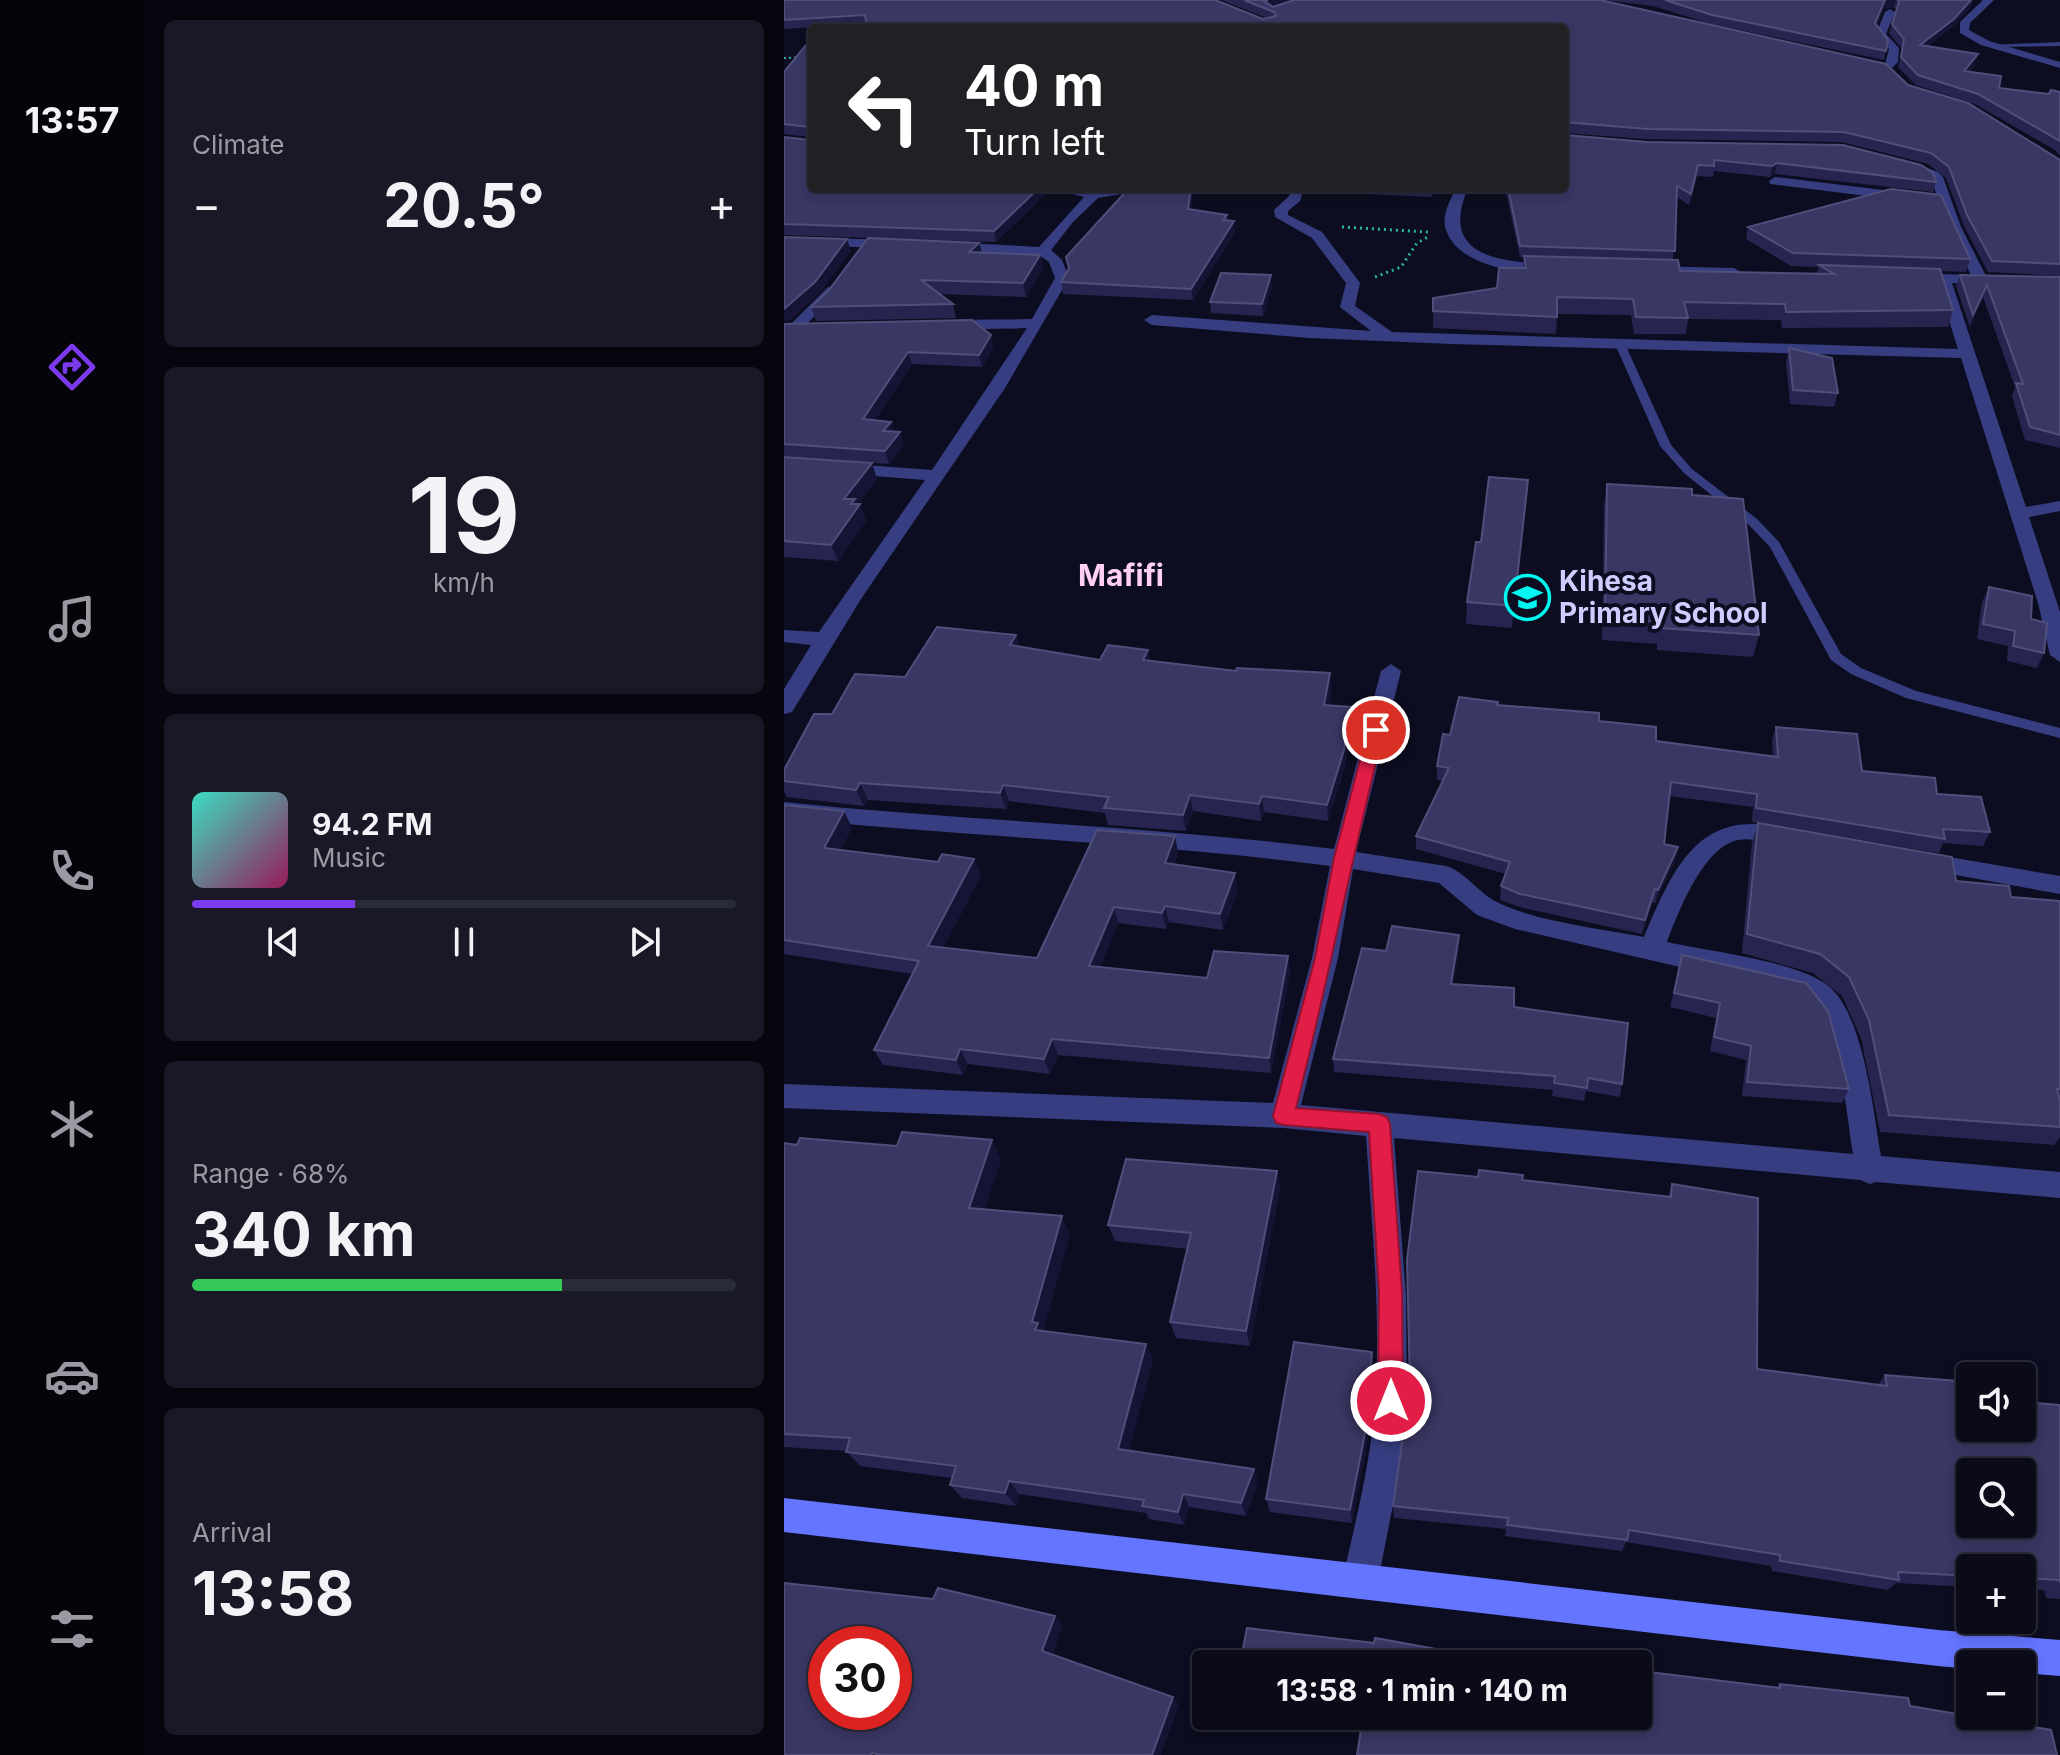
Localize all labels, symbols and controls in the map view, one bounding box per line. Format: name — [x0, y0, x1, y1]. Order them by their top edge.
text: 40 m — [964, 52, 1104, 120]
icon: left — [832, 56, 936, 160]
text: 13:57 — [25, 98, 119, 142]
text: Turn left — [964, 120, 1105, 164]
text: Climate — [192, 129, 284, 160]
text: 20.5° — [383, 169, 545, 241]
text: − — [192, 178, 221, 232]
text: + — [707, 178, 736, 232]
icon: directions — [44, 339, 100, 395]
text: 19 — [408, 452, 520, 578]
district label: Mafifi — [1078, 557, 1164, 593]
place label: Kihesa Primary School — [1559, 564, 1768, 630]
text: km/h — [433, 567, 495, 598]
school or university icon: Kihesa Primary School — [1504, 573, 1552, 621]
icon: music — [44, 591, 100, 647]
pin — [1342, 696, 1410, 764]
icon: arrive — [1354, 708, 1398, 752]
text: 94.2 FM — [312, 806, 432, 842]
text: Music — [312, 842, 386, 873]
icon: phone — [44, 843, 100, 899]
icon: previous — [261, 920, 305, 964]
icon: pause — [442, 920, 486, 964]
icon: next — [623, 920, 667, 964]
icon: climate — [44, 1096, 100, 1152]
text: Range · 68% — [192, 1158, 350, 1189]
text: 340 km — [192, 1198, 416, 1270]
icon: car — [44, 1348, 100, 1404]
position arrow — [1349, 1359, 1433, 1443]
map controls — [1956, 1362, 2036, 1730]
button: sound — [1956, 1362, 2036, 1442]
button: search — [1956, 1458, 2036, 1538]
text: Arrival — [192, 1517, 272, 1548]
button: + — [1956, 1554, 2036, 1634]
text: 13:58 — [192, 1557, 354, 1629]
icon: filters — [44, 1601, 100, 1657]
speed limit sign: 30 — [808, 1626, 912, 1730]
button: − — [1956, 1650, 2036, 1730]
text: 13:58 · 1 min · 140 m — [1276, 1672, 1568, 1708]

